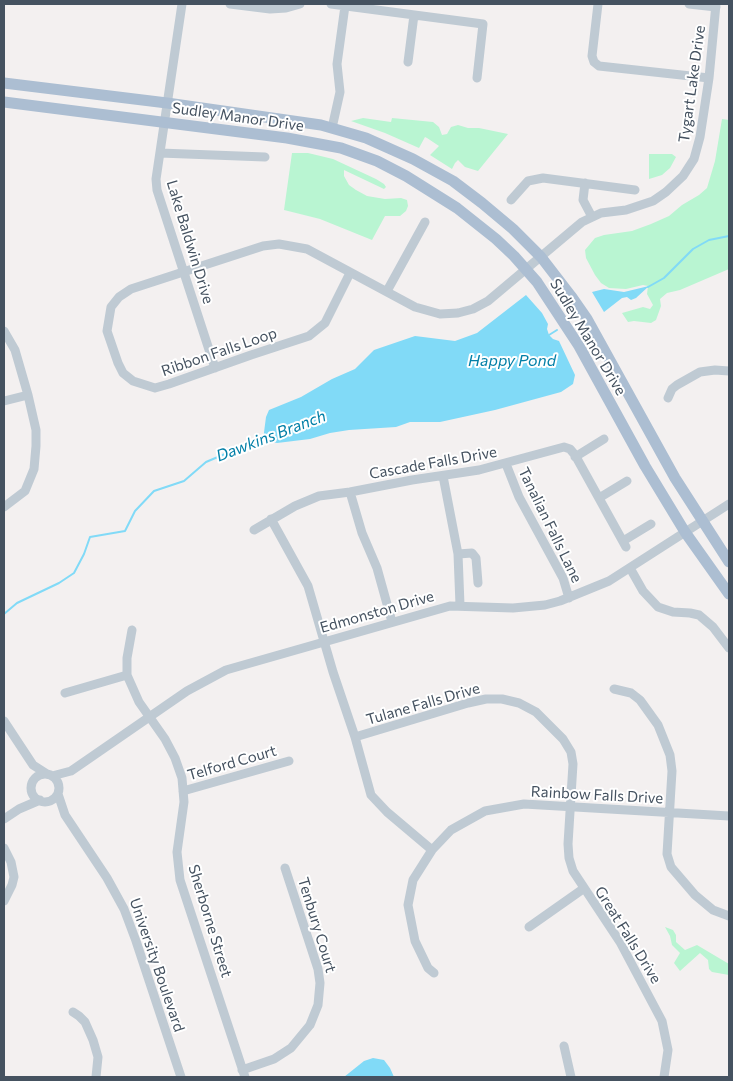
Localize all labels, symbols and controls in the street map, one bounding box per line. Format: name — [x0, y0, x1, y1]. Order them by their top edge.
street label: Tygart Lake Drive — [675, 24, 709, 144]
street label: Sudley Manor Drive — [171, 99, 305, 135]
street label: Lake Baldwin Drive — [163, 178, 217, 306]
street label: Sudley Manor Drive — [546, 275, 630, 399]
street label: Ribbon Falls Loop — [159, 324, 279, 380]
water label: Happy Pond — [468, 351, 556, 371]
water label: Dawkins Branch — [213, 406, 329, 466]
street label: Cascade Falls Drive — [368, 443, 498, 483]
street label: Tanalian Falls Lane — [514, 464, 586, 586]
street label: Edmonston Drive — [318, 587, 436, 637]
street label: Tulane Falls Drive — [364, 679, 482, 729]
street label: Telford Court — [185, 742, 279, 784]
street label: Rainbow Falls Drive — [530, 783, 664, 807]
street label: Sherborne Street — [184, 862, 236, 980]
street label: Tenbury Court — [294, 875, 340, 975]
street label: Great Falls Drive — [591, 883, 665, 987]
street label: University Boulevard — [126, 896, 188, 1034]

